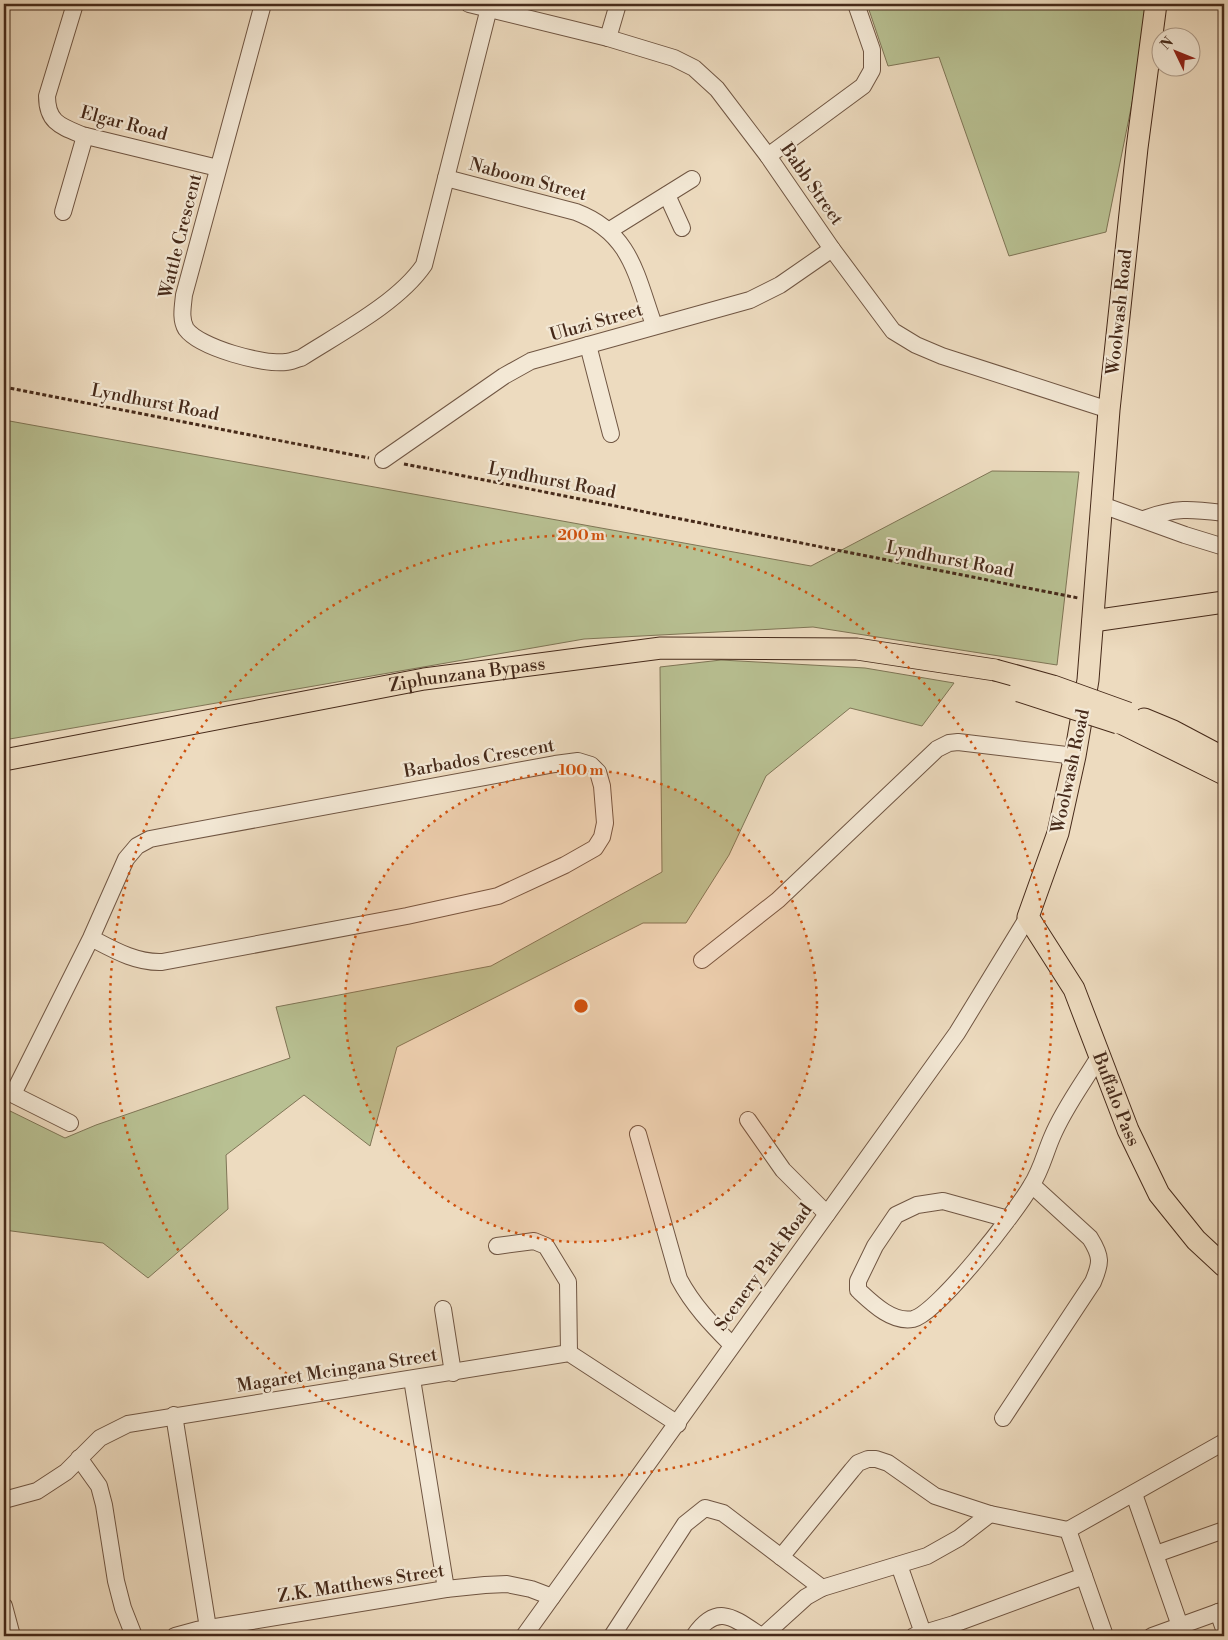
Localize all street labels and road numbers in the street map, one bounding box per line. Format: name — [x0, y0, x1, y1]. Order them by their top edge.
street label: Elgar Road — [78, 101, 171, 146]
street label: Babb Street — [774, 138, 849, 230]
street label: Naboom Street — [466, 153, 590, 206]
street label: Wattle Crescent — [154, 171, 207, 302]
street label: Woolwash Road — [1101, 247, 1138, 377]
street label: Uluzi Street — [547, 298, 646, 347]
street label: Lyndhurst Road — [89, 379, 222, 426]
street label: Lyndhurst Road — [486, 457, 619, 504]
street label: Lyndhurst Road — [884, 536, 1017, 583]
street label: Ziphunzana Bypass — [387, 652, 547, 697]
street label: Woolwash Road — [1046, 706, 1095, 836]
street label: Barbados Crescent — [401, 734, 557, 783]
street label: Buffalo Pass — [1087, 1048, 1145, 1150]
street label: Scenery Park Road — [709, 1198, 818, 1336]
street label: Magaret Mcingana Street — [235, 1343, 440, 1398]
street label: Z.K. Matthews Street — [276, 1559, 447, 1608]

